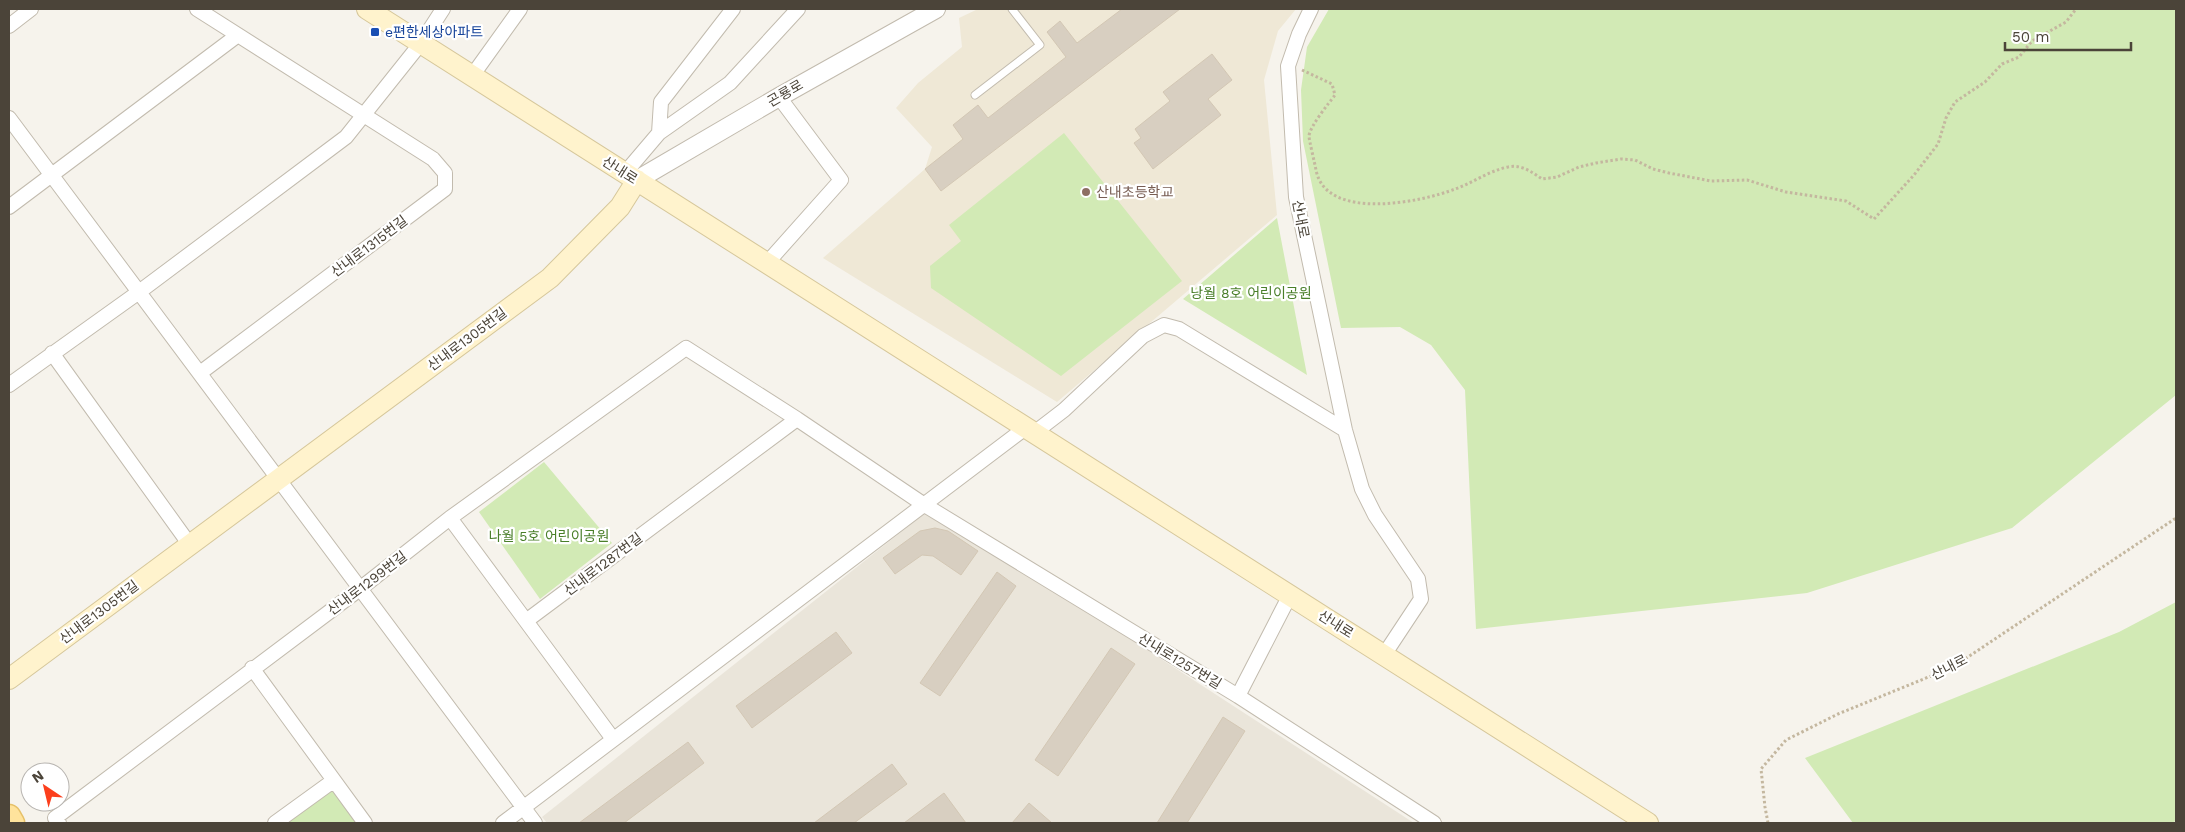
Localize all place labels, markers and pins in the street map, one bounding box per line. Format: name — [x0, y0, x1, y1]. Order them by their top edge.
place label: e편한세상아파트 — [385, 24, 483, 40]
marker: e편한세상아파트 — [369, 26, 381, 38]
place label: 산내초등학교 — [1096, 184, 1173, 200]
marker: 산내초등학교 — [1080, 186, 1092, 198]

